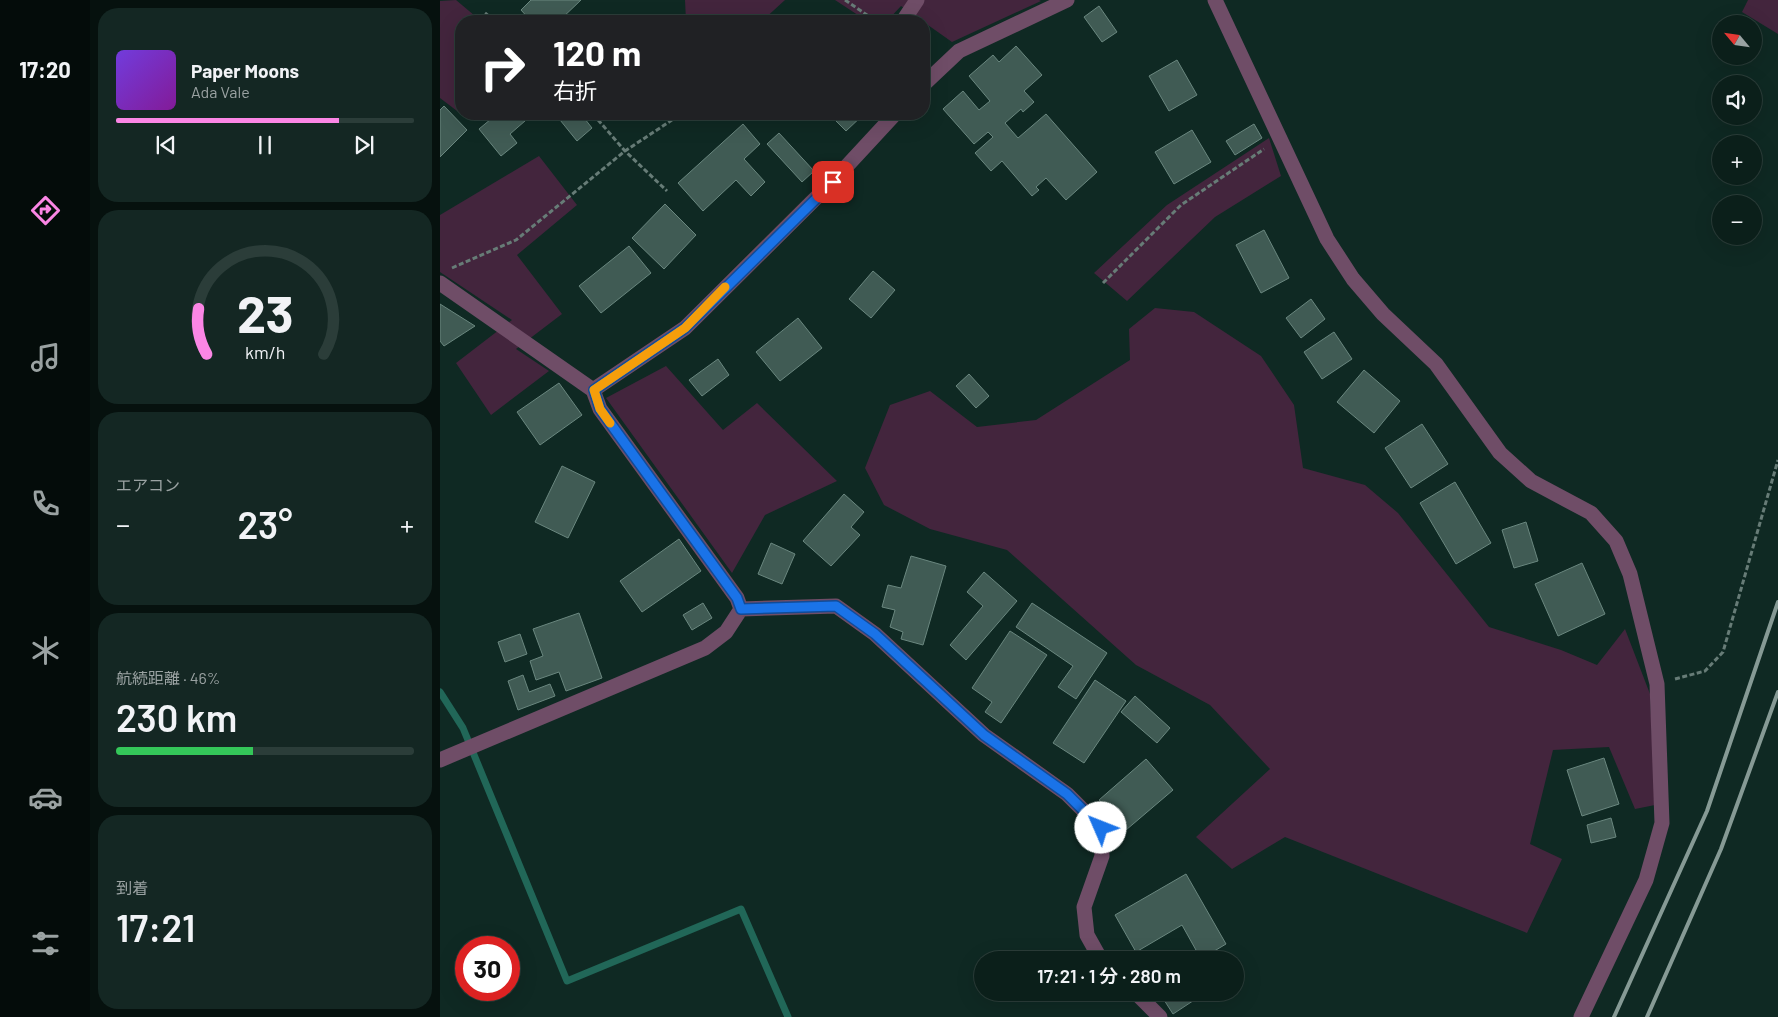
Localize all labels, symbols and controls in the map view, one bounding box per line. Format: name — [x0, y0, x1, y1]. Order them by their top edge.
north arrow — [1712, 15, 1762, 65]
map controls — [1712, 15, 1762, 245]
text: 120 m — [553, 31, 641, 73]
icon: right — [470, 35, 535, 100]
text: 17:20 — [19, 56, 71, 82]
text: Paper Moons — [191, 59, 299, 82]
button: sound — [1712, 75, 1762, 125]
text: 右折 — [553, 77, 597, 103]
text: Ada Vale — [191, 82, 250, 101]
icon: previous — [152, 131, 180, 159]
icon: pause — [251, 131, 279, 159]
icon: next — [350, 131, 378, 159]
button: + — [1712, 135, 1762, 185]
pin — [812, 161, 854, 203]
icon: arrive — [819, 168, 847, 196]
icon: directions — [28, 193, 63, 228]
button: − — [1712, 195, 1762, 245]
text: 23 — [237, 281, 293, 343]
icon: music — [28, 340, 63, 375]
text: km/h — [245, 341, 285, 363]
text: エアコン — [116, 475, 180, 494]
icon: phone — [28, 486, 63, 521]
text: 23° — [237, 501, 293, 547]
text: − — [116, 507, 130, 541]
text: + — [400, 507, 414, 541]
icon: climate — [28, 633, 63, 668]
text: 航続距離 · 46% — [116, 668, 220, 687]
text: 230 km — [116, 694, 237, 740]
icon: car — [28, 780, 63, 815]
position arrow — [1074, 801, 1126, 853]
text: 到着 — [116, 878, 148, 897]
text: 17:21 — [116, 904, 195, 950]
icon: filters — [28, 926, 63, 961]
speed limit sign: 30 — [455, 936, 520, 1001]
text: 17:21 · 1 分 · 280 m — [1037, 964, 1181, 987]

